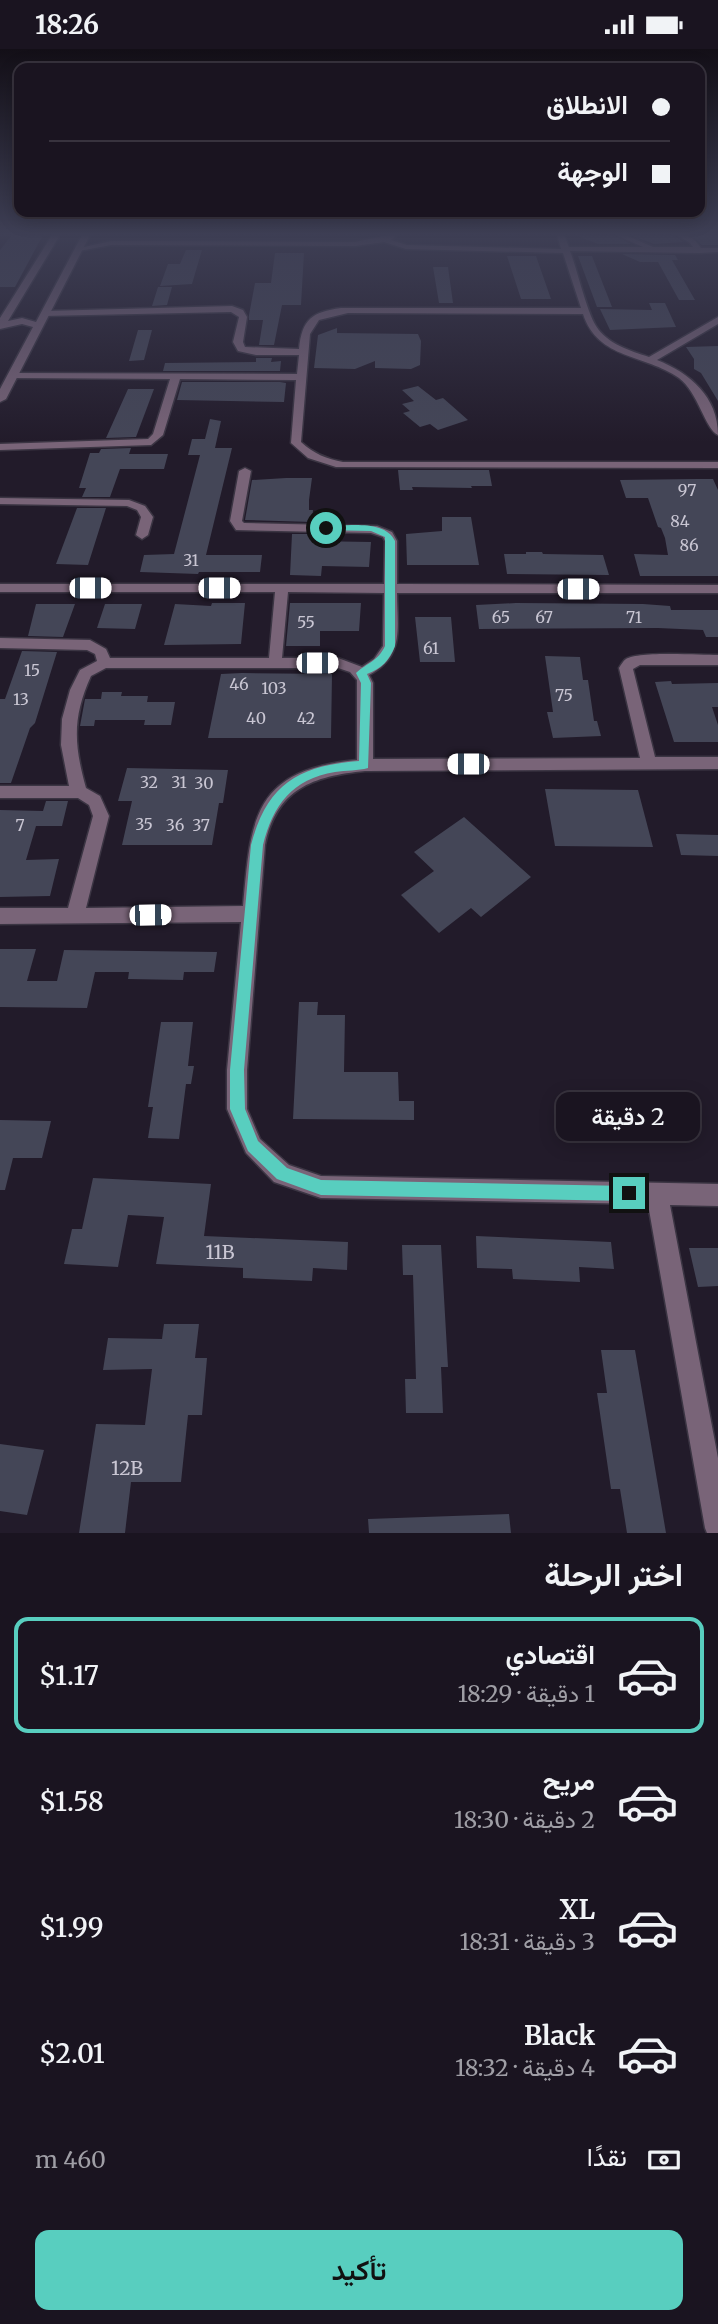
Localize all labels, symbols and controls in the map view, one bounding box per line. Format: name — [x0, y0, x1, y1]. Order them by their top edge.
text: 18:26 — [35, 8, 99, 41]
text: الانطلاق — [546, 88, 628, 121]
text: الوجهة — [557, 155, 628, 188]
house number: 97 — [678, 480, 696, 500]
house number: 84 — [670, 511, 690, 531]
route start — [310, 512, 342, 544]
house number: 86 — [679, 535, 699, 555]
house number: 31 — [183, 550, 199, 570]
car — [70, 578, 112, 599]
car — [199, 578, 241, 599]
car — [558, 579, 600, 600]
house number: 65 — [492, 607, 510, 627]
house number: 67 — [535, 607, 553, 627]
house number: 71 — [626, 607, 642, 627]
house number: 55 — [297, 612, 315, 632]
house number: 61 — [423, 638, 439, 658]
car — [297, 653, 339, 674]
house number: 15 — [24, 660, 40, 680]
house number: 46 — [229, 674, 249, 694]
house number: 103 — [261, 678, 287, 698]
house number: 75 — [555, 685, 573, 705]
house number: 13 — [13, 689, 29, 709]
house number: 40 — [246, 708, 266, 728]
house number: 42 — [297, 708, 315, 728]
car — [448, 754, 490, 775]
house number: 32 — [140, 772, 158, 792]
house number: 31 — [171, 772, 187, 792]
house number: 30 — [194, 773, 214, 793]
house number: 35 — [135, 814, 153, 834]
house number: 7 — [15, 815, 25, 835]
house number: 36 — [166, 815, 185, 835]
house number: 37 — [192, 815, 210, 835]
car — [129, 904, 172, 926]
callout: 2 دقيقة — [557, 1091, 701, 1141]
text: 2 دقيقة — [591, 1102, 665, 1131]
route end — [613, 1177, 645, 1209]
house number: 11B — [205, 1240, 235, 1264]
house number: 12B — [111, 1456, 143, 1480]
text: اختر الرحلة — [544, 1555, 683, 1595]
text: اقتصادي — [506, 1638, 595, 1671]
icon: car — [616, 1644, 679, 1707]
text: $1.17 — [39, 1659, 99, 1692]
text: 1 دقيقة · 18:29 — [457, 1679, 595, 1708]
text: مريح — [543, 1764, 595, 1797]
icon: car — [616, 1770, 679, 1833]
text: $1.58 — [39, 1785, 104, 1818]
text: 2 دقيقة · 18:30 — [454, 1805, 595, 1834]
text: XL — [559, 1893, 595, 1926]
icon: car — [616, 1896, 679, 1959]
text: $1.99 — [39, 1911, 104, 1944]
text: 3 دقيقة · 18:31 — [460, 1927, 595, 1956]
text: Black — [524, 2019, 595, 2052]
icon: car — [616, 2022, 679, 2085]
text: $2.01 — [39, 2037, 105, 2070]
text: 4 دقيقة · 18:32 — [455, 2053, 595, 2082]
text: نقدًا — [587, 2140, 627, 2173]
icon: cash — [645, 2141, 683, 2179]
text: 460 m — [35, 2145, 106, 2174]
button: تأكيد — [35, 2230, 683, 2310]

